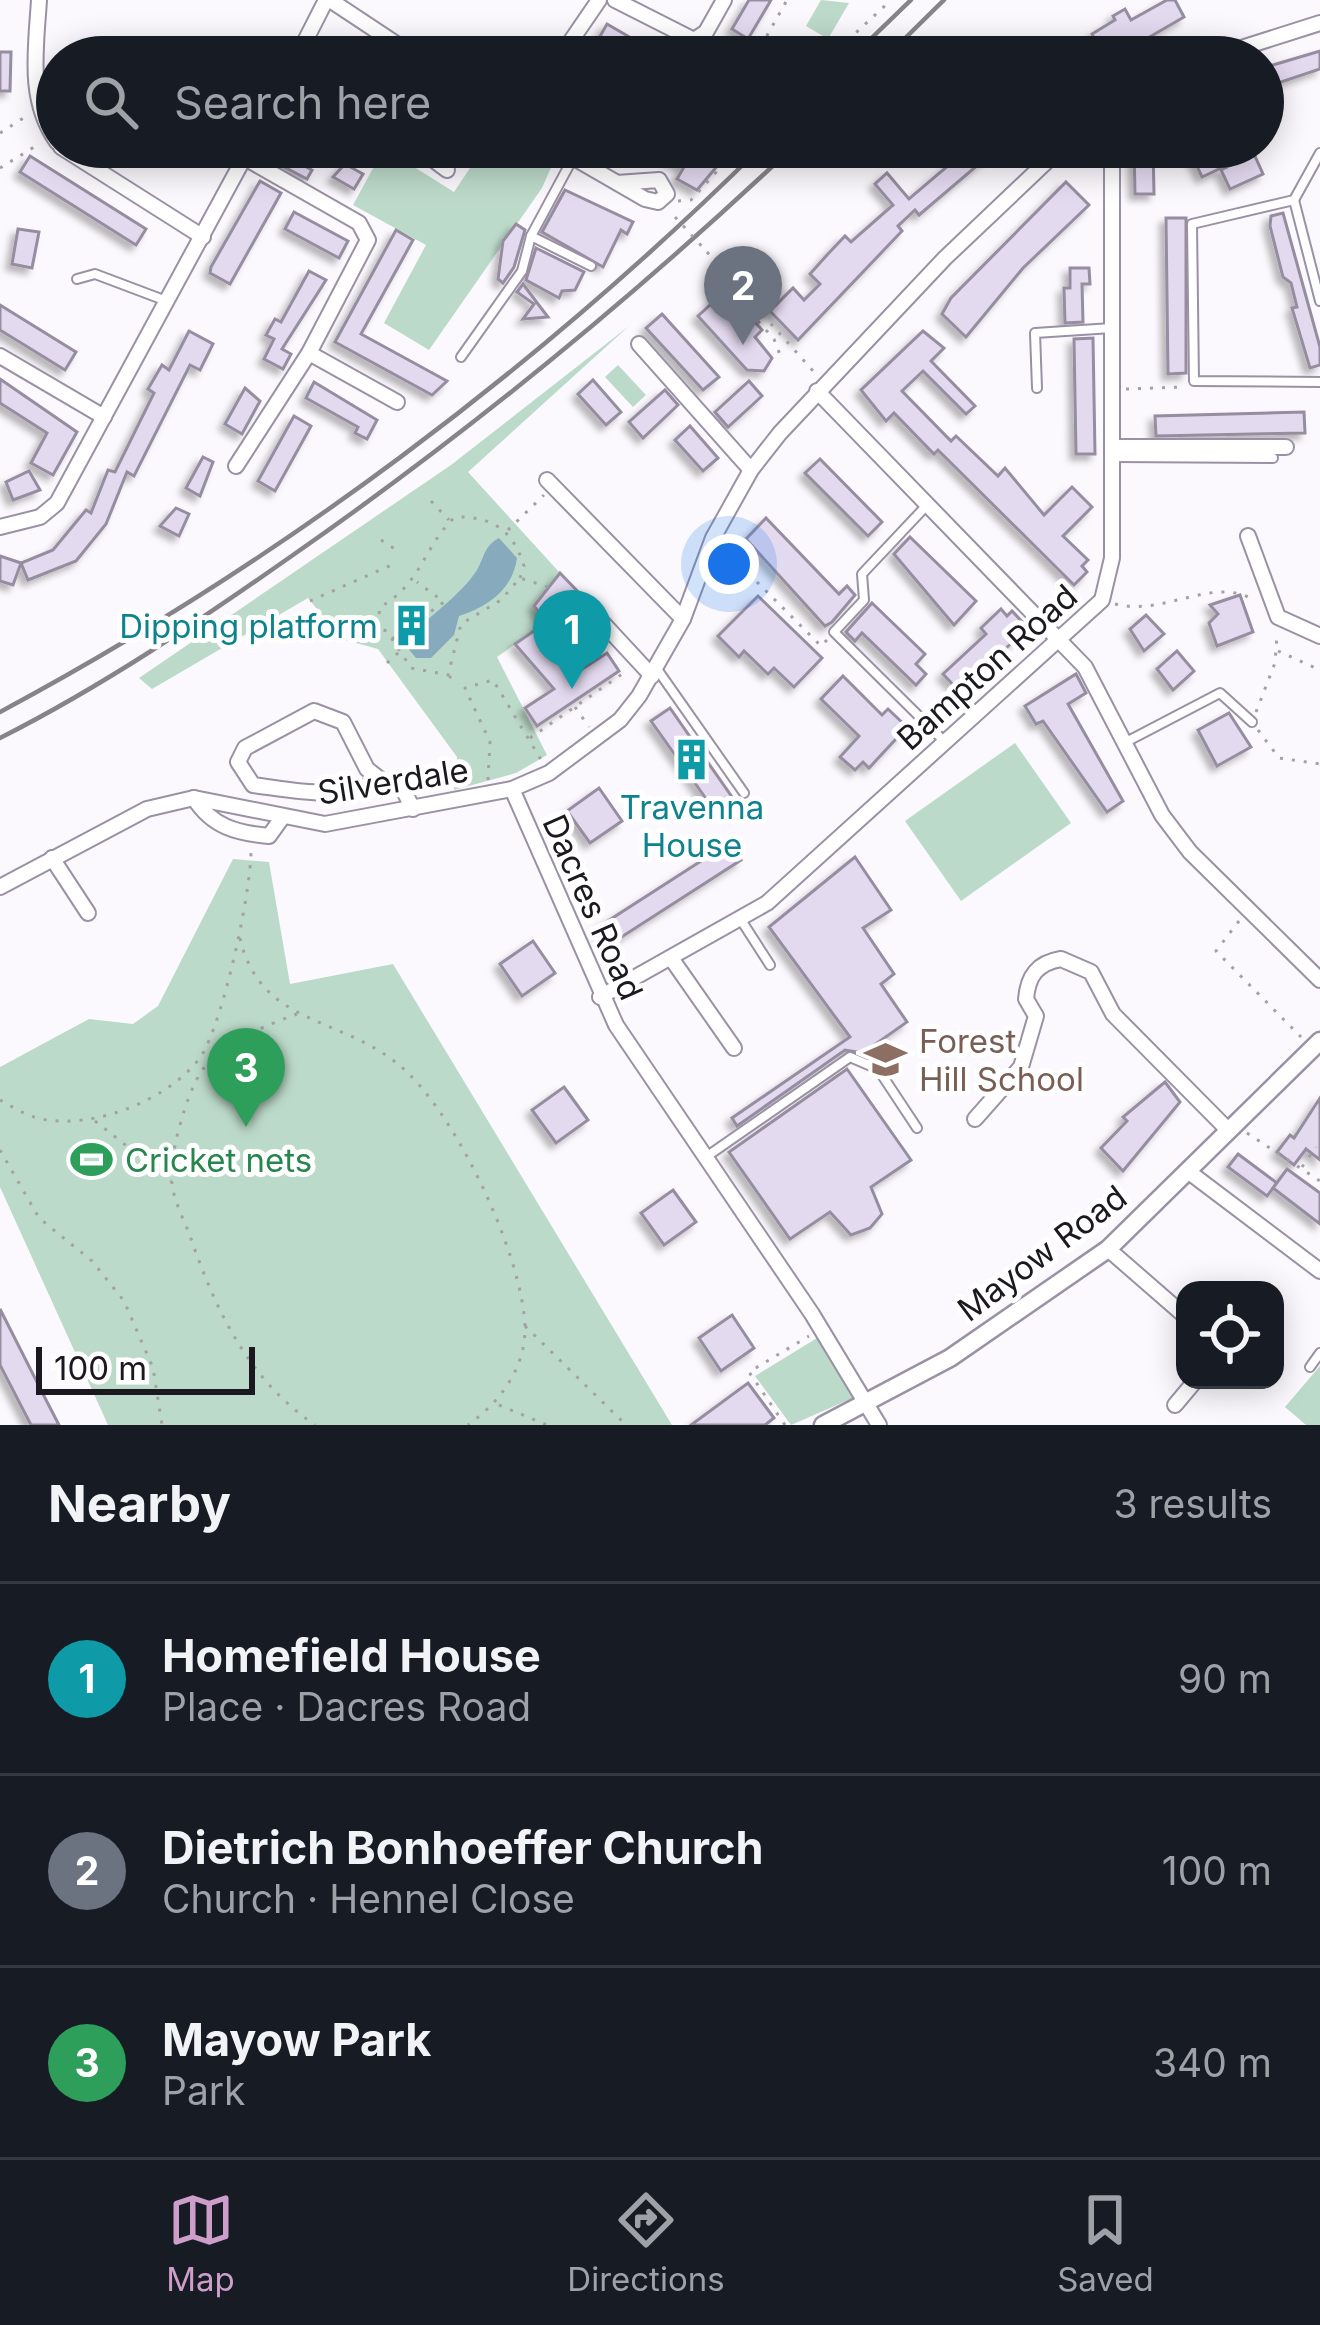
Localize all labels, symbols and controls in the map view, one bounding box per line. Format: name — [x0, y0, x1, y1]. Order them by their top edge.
search box — [36, 36, 1284, 168]
icon: search — [78, 69, 144, 135]
text: Search here — [174, 75, 431, 130]
pin: 2 — [704, 246, 782, 345]
your location — [699, 534, 759, 594]
street label: Bampton Road — [889, 576, 1085, 758]
pin: 1 — [533, 590, 611, 689]
building icon: Dipping platform — [389, 603, 435, 649]
place label: Dipping platform — [119, 606, 378, 646]
building icon: Travenna House — [669, 736, 715, 782]
street label: Silverdale — [315, 749, 471, 813]
place label: Travenna House — [620, 787, 764, 865]
street label: Dacres Road — [534, 808, 652, 1006]
place label: Forest Hill School — [919, 1021, 1084, 1099]
pin: 3 — [207, 1028, 285, 1127]
school or university icon: Forest Hill School — [862, 1037, 908, 1083]
sports icon: Cricket nets — [68, 1137, 114, 1183]
place label: Cricket nets — [125, 1140, 312, 1180]
street label: Mayow Road — [950, 1177, 1134, 1329]
map controls — [1176, 1281, 1284, 1389]
button: locate — [1176, 1281, 1284, 1389]
scale bar — [36, 1341, 255, 1394]
text: 100 m — [54, 1348, 147, 1388]
text: Nearby — [48, 1473, 231, 1534]
text: 3 results — [1114, 1480, 1272, 1527]
text: Homefield House — [162, 1628, 541, 1683]
text: 1 — [79, 1655, 95, 1702]
text: 90 m — [1178, 1655, 1272, 1702]
text: Place · Dacres Road — [162, 1683, 531, 1730]
text: Dietrich Bonhoeffer Church — [162, 1820, 764, 1875]
text: 2 — [75, 1847, 99, 1894]
text: 100 m — [1162, 1847, 1272, 1894]
text: Church · Hennel Close — [162, 1875, 575, 1922]
text: Mayow Park — [162, 2012, 431, 2067]
text: 3 — [74, 2039, 100, 2086]
text: 340 m — [1153, 2039, 1272, 2086]
text: Park — [162, 2067, 246, 2114]
tab: Map — [166, 2187, 235, 2299]
tab: Directions — [567, 2187, 725, 2299]
tab: Saved — [1057, 2187, 1154, 2299]

